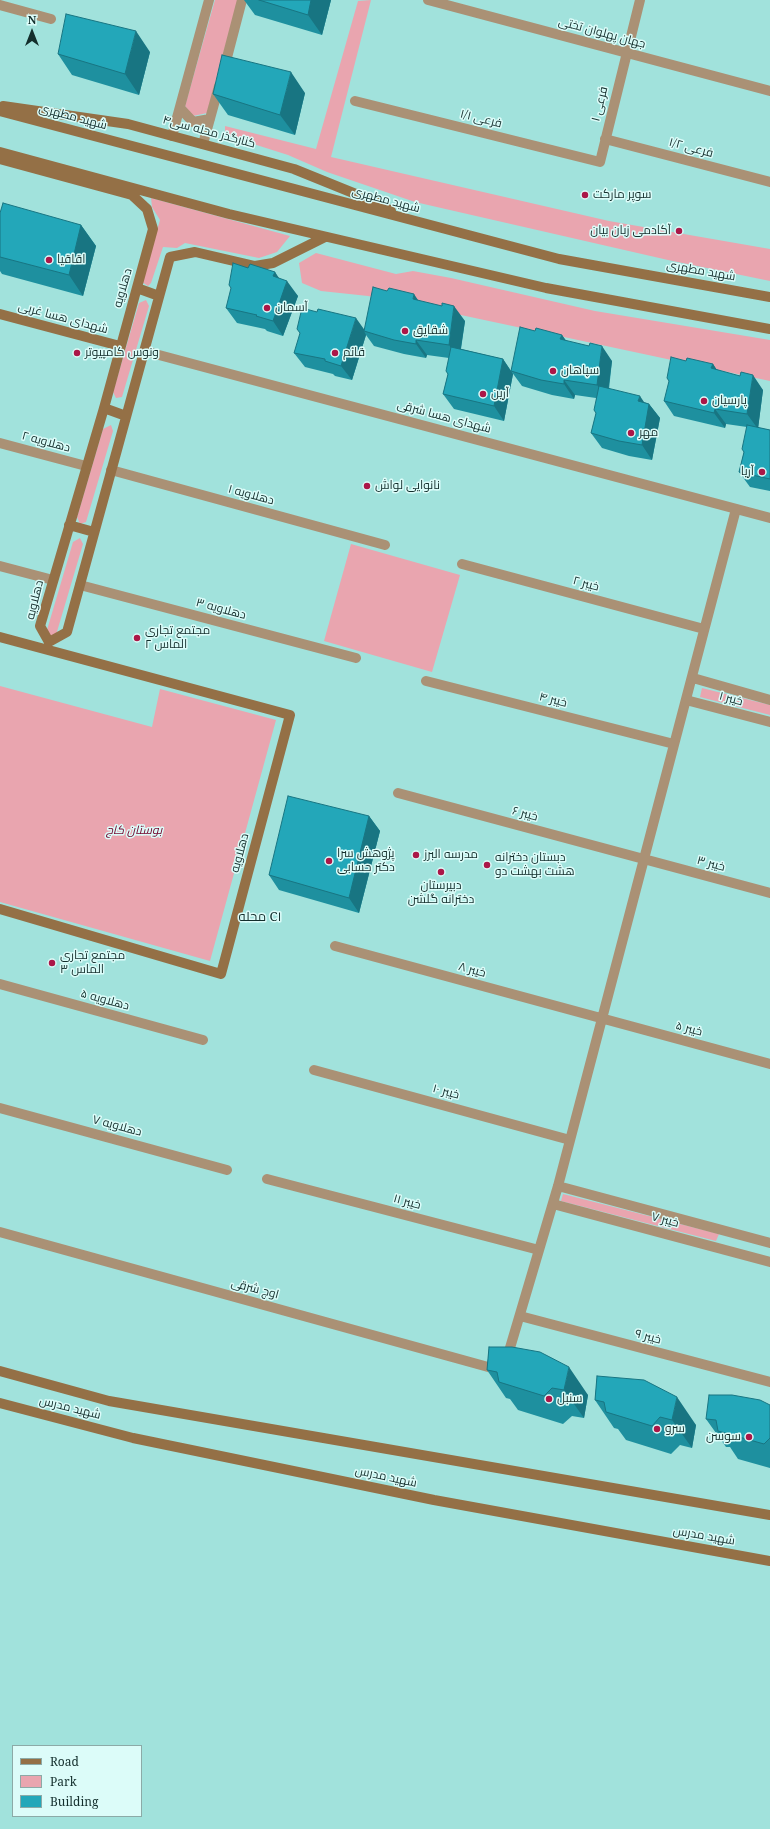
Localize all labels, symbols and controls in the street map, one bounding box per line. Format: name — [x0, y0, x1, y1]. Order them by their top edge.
north arrow — [12, 12, 52, 52]
text: N — [28, 12, 36, 27]
street label: جهان پهلوان تختی — [557, 14, 647, 52]
street label: فرعی ۱ — [589, 85, 611, 123]
street label: شهید مطهری — [37, 101, 109, 133]
street label: فرعی ۱/۱ — [459, 107, 503, 131]
street label: کنارگذر محله سی۴ — [161, 113, 257, 151]
street label: فرعی ۱/۲ — [667, 135, 715, 161]
street label: شهید مطهری — [350, 184, 422, 216]
place label: سوپر مارکت — [593, 188, 651, 202]
marker: سوپر مارکت — [580, 190, 590, 200]
place label: آکادمی زبان بیان — [590, 224, 671, 238]
marker: آکادمی زبان بیان — [674, 226, 684, 236]
place label: اقاقیا — [57, 253, 85, 267]
marker: اقاقیا — [44, 255, 54, 265]
street label: شهید مطهری — [665, 258, 737, 284]
street label: دهلاویه — [111, 267, 135, 309]
street label: شهدای هسا غربی — [17, 299, 109, 337]
place label: آسمان — [275, 301, 308, 315]
marker: آسمان — [262, 303, 272, 313]
place label: شقایق — [413, 324, 448, 338]
marker: شقایق — [400, 326, 410, 336]
place label: ونوس کامپیوتر — [85, 346, 159, 360]
place label: قائم — [343, 346, 365, 360]
marker: ونوس کامپیوتر — [72, 348, 82, 358]
marker: قائم — [330, 348, 340, 358]
place label: سپاهان — [561, 364, 599, 378]
marker: سپاهان — [548, 366, 558, 376]
place label: آرین — [491, 387, 509, 401]
marker: آرین — [478, 389, 488, 399]
place label: پارسیان — [712, 394, 747, 408]
marker: پارسیان — [699, 396, 709, 406]
street label: شهدای هسا شرقی — [395, 398, 493, 436]
place label: مهر — [639, 426, 658, 440]
marker: مهر — [626, 428, 636, 438]
street label: دهلاویه ۲ — [20, 429, 72, 455]
place label: آریا — [741, 465, 754, 479]
marker: آریا — [757, 467, 767, 477]
place label: نانوایی لواش — [375, 479, 440, 493]
marker: نانوایی لواش — [362, 481, 372, 491]
street label: دهلاویه ۱ — [226, 482, 276, 508]
street label: خیبر ۲ — [571, 574, 601, 594]
street label: دهلاویه — [23, 579, 47, 621]
street label: دهلاویه ۳ — [194, 595, 248, 623]
place label: مجتمع تجاری الماس ۲ — [145, 624, 210, 652]
marker: مجتمع تجاری الماس ۲ — [132, 633, 142, 643]
street label: خیبر ۱ — [717, 689, 745, 709]
street label: خیبر ۴ — [537, 690, 569, 710]
street label: خیبر ۶ — [510, 804, 540, 824]
park label: بوستان کاج — [106, 824, 162, 838]
street label: دهلاویه — [228, 832, 252, 874]
place label: پژوهش سرا دکتر حسابی — [337, 847, 395, 875]
place label: مدرسه البرز — [424, 848, 478, 862]
marker: مدرسه البرز — [411, 850, 421, 860]
place label: دبستان دخترانه هشت بهشت دو — [495, 851, 574, 879]
street label: خیبر ۳ — [695, 853, 727, 875]
marker: پژوهش سرا دکتر حسابی — [324, 856, 334, 866]
marker: دبستان دخترانه هشت بهشت دو — [482, 860, 492, 870]
marker: دبیرستان دخترانه گلشن — [436, 867, 446, 877]
place label: دبیرستان دخترانه گلشن — [408, 879, 474, 907]
district label: محله C۱ — [238, 909, 282, 925]
place label: مجتمع تجاری الماس ۳ — [60, 949, 125, 977]
marker: مجتمع تجاری الماس ۳ — [47, 958, 57, 968]
street label: خیبر ۸ — [457, 959, 487, 981]
street label: دهلاویه ۵ — [79, 987, 131, 1013]
street label: خیبر ۵ — [674, 1019, 704, 1039]
street label: خیبر ۱۰ — [431, 1082, 461, 1102]
street label: دهلاویه ۷ — [91, 1112, 143, 1140]
street label: خیبر ۱۱ — [392, 1191, 422, 1213]
street label: خیبر ۷ — [650, 1209, 680, 1231]
street label: اوج شرقی — [230, 1276, 280, 1302]
street label: خیبر ۹ — [633, 1327, 663, 1347]
place label: سنبل — [557, 1392, 582, 1406]
street label: شهید مدرس — [38, 1393, 102, 1423]
marker: سنبل — [544, 1394, 554, 1404]
place label: سرو — [665, 1422, 685, 1436]
marker: سرو — [652, 1424, 662, 1434]
place label: سوسن — [706, 1430, 741, 1444]
marker: سوسن — [744, 1432, 754, 1442]
street label: شهید مدرس — [354, 1463, 418, 1491]
street label: شهید مدرس — [672, 1523, 736, 1549]
legend — [12, 1745, 142, 1817]
text: Road — [50, 1753, 79, 1770]
text: Park — [50, 1773, 77, 1790]
text: Building — [50, 1793, 98, 1810]

